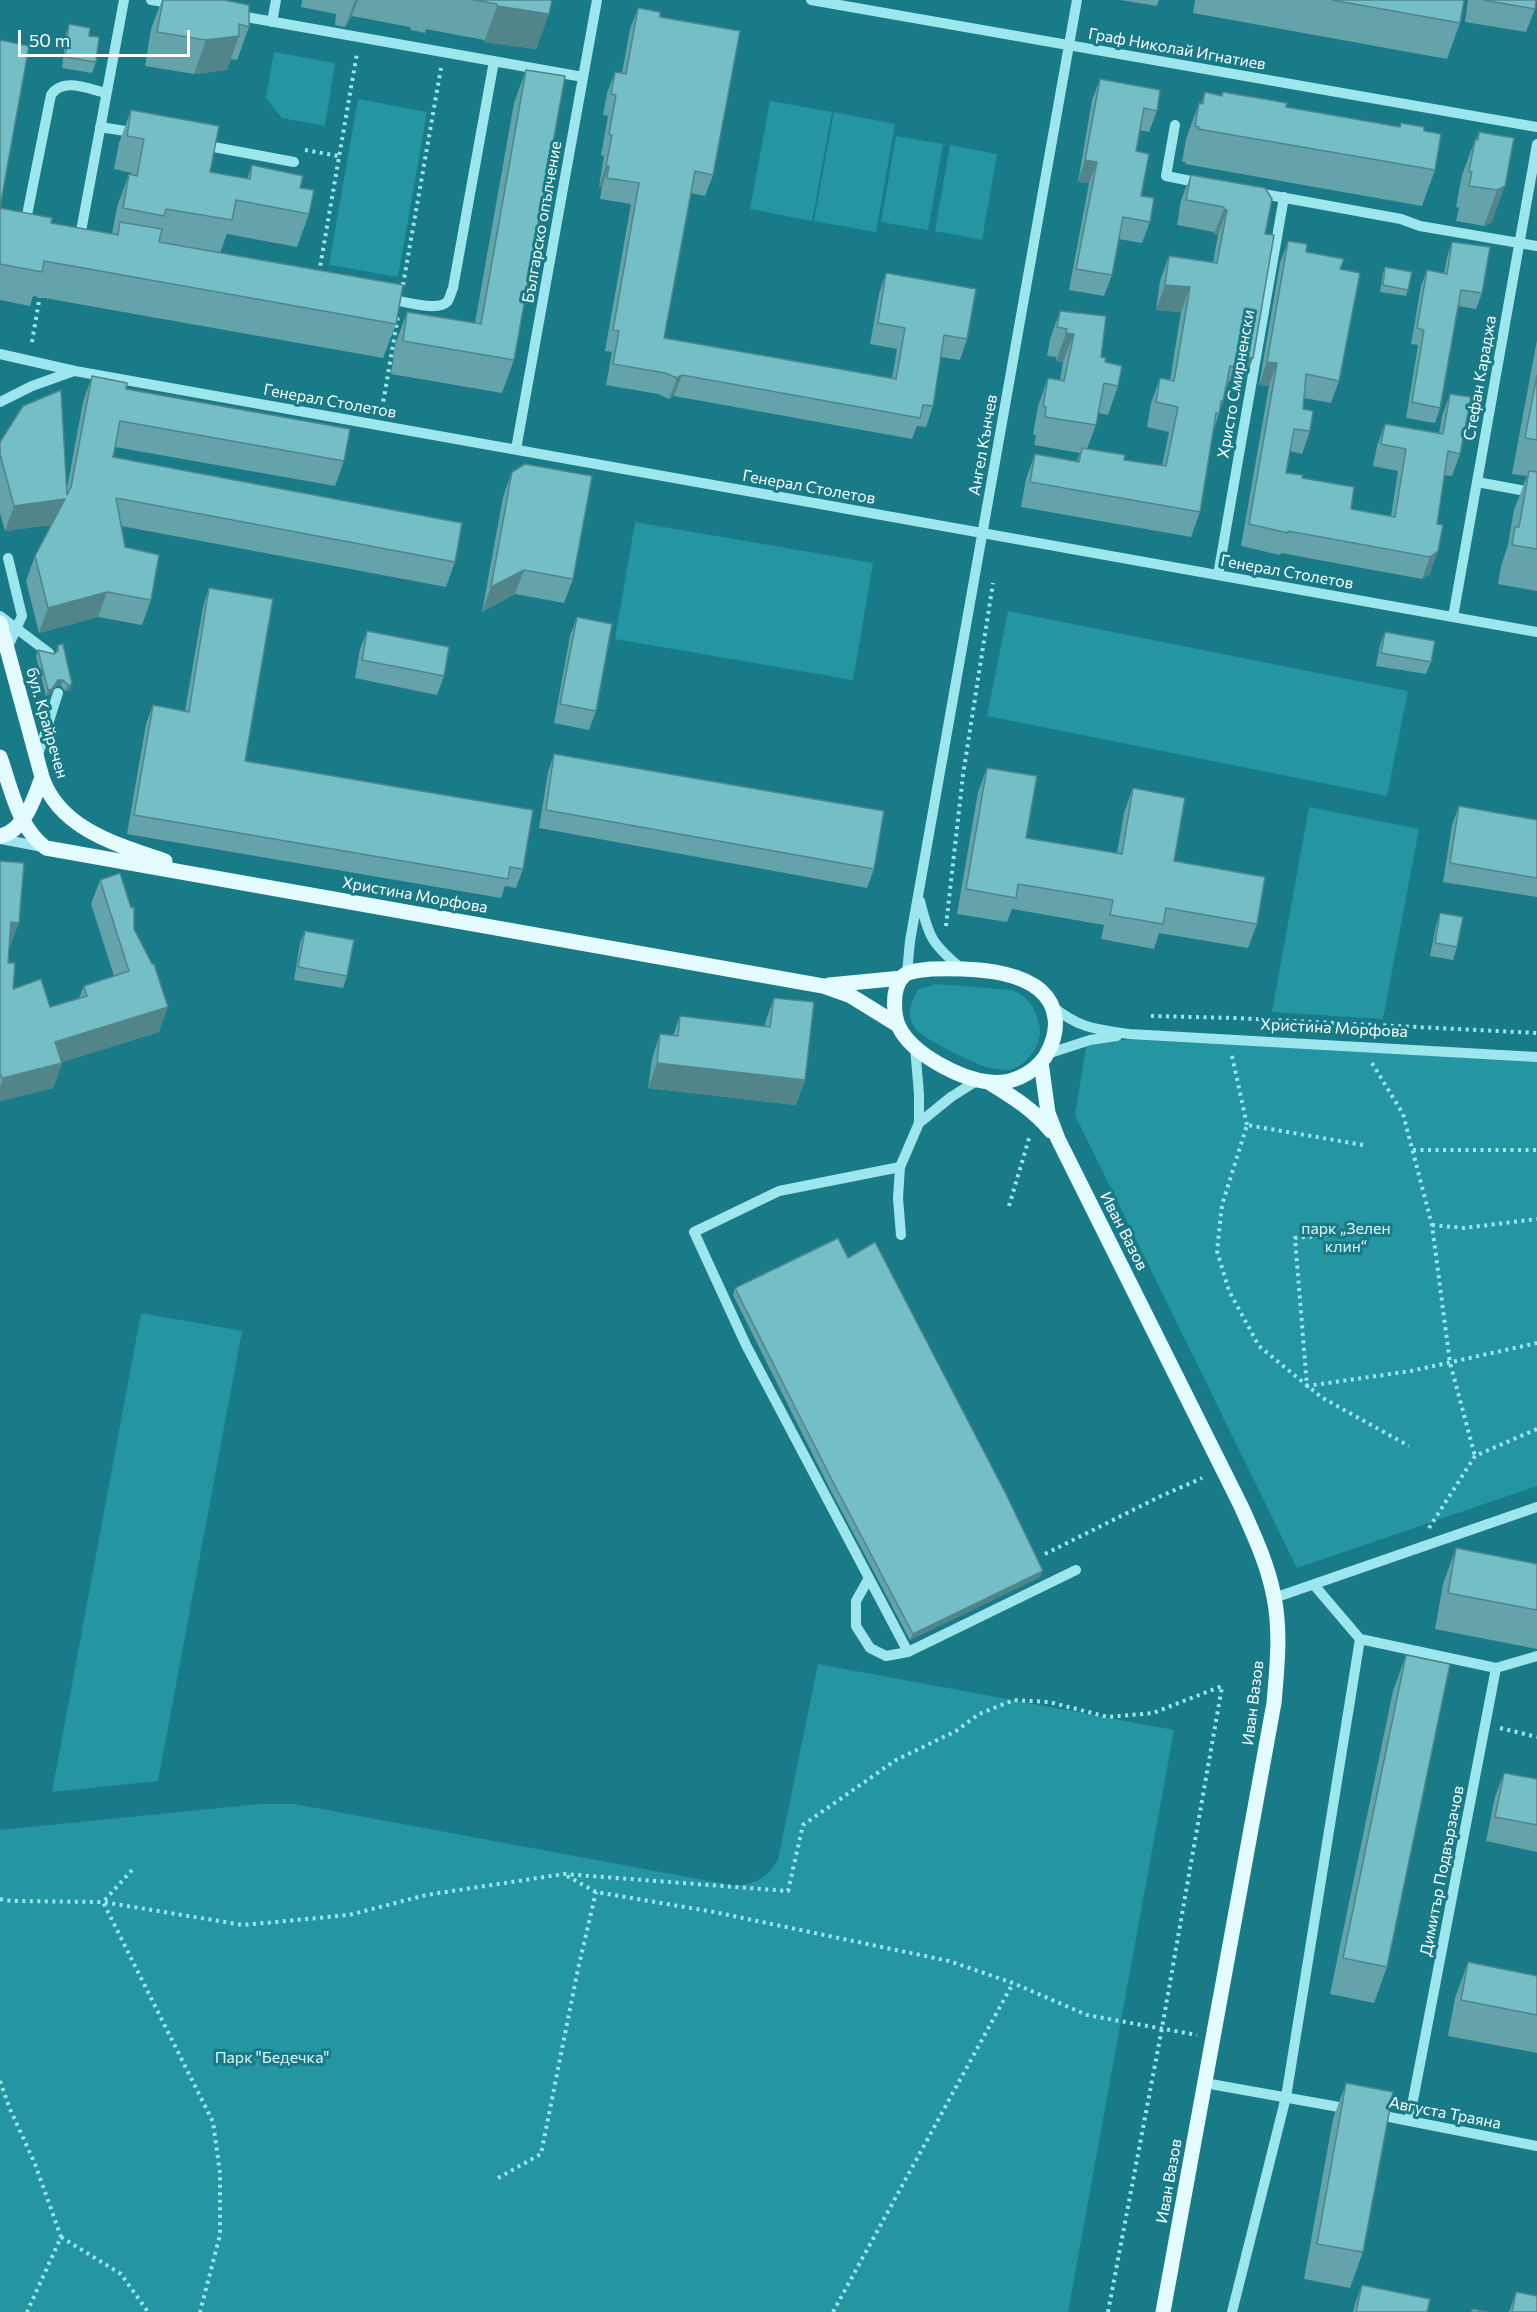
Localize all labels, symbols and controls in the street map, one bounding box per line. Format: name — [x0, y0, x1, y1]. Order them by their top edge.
scale bar — [21, 18, 194, 56]
street label: Граф Николай Игнатиев — [1087, 24, 1267, 74]
text: 50 m — [29, 29, 70, 51]
street label: Българско опълчение — [518, 140, 566, 304]
street label: Христо Смирненски — [1213, 308, 1259, 460]
street label: Стефан Караджа — [1460, 314, 1500, 442]
street label: Генерал Столетов — [262, 380, 398, 422]
street label: Ангел Кънчев — [965, 393, 1001, 497]
street label: Генерал Столетов — [741, 466, 877, 508]
street label: Генерал Столетов — [1219, 551, 1355, 593]
street label: бул. Крайречен — [22, 665, 72, 781]
street label: Христина Морфова — [341, 873, 489, 917]
street label: Христина Морфова — [1260, 1015, 1408, 1041]
street label: Иван Вазов — [1096, 1189, 1152, 1273]
park label: парк „Зелен клин“ — [1301, 1219, 1391, 1257]
street label: Иван Вазов — [1238, 1659, 1268, 1747]
street label: Димитър Подвързачов — [1416, 1784, 1468, 1958]
park label: Парк "Бедечка" — [215, 2048, 329, 2068]
street label: Августа Траяна — [1387, 2093, 1503, 2133]
street label: Иван Вазов — [1152, 2137, 1186, 2225]

